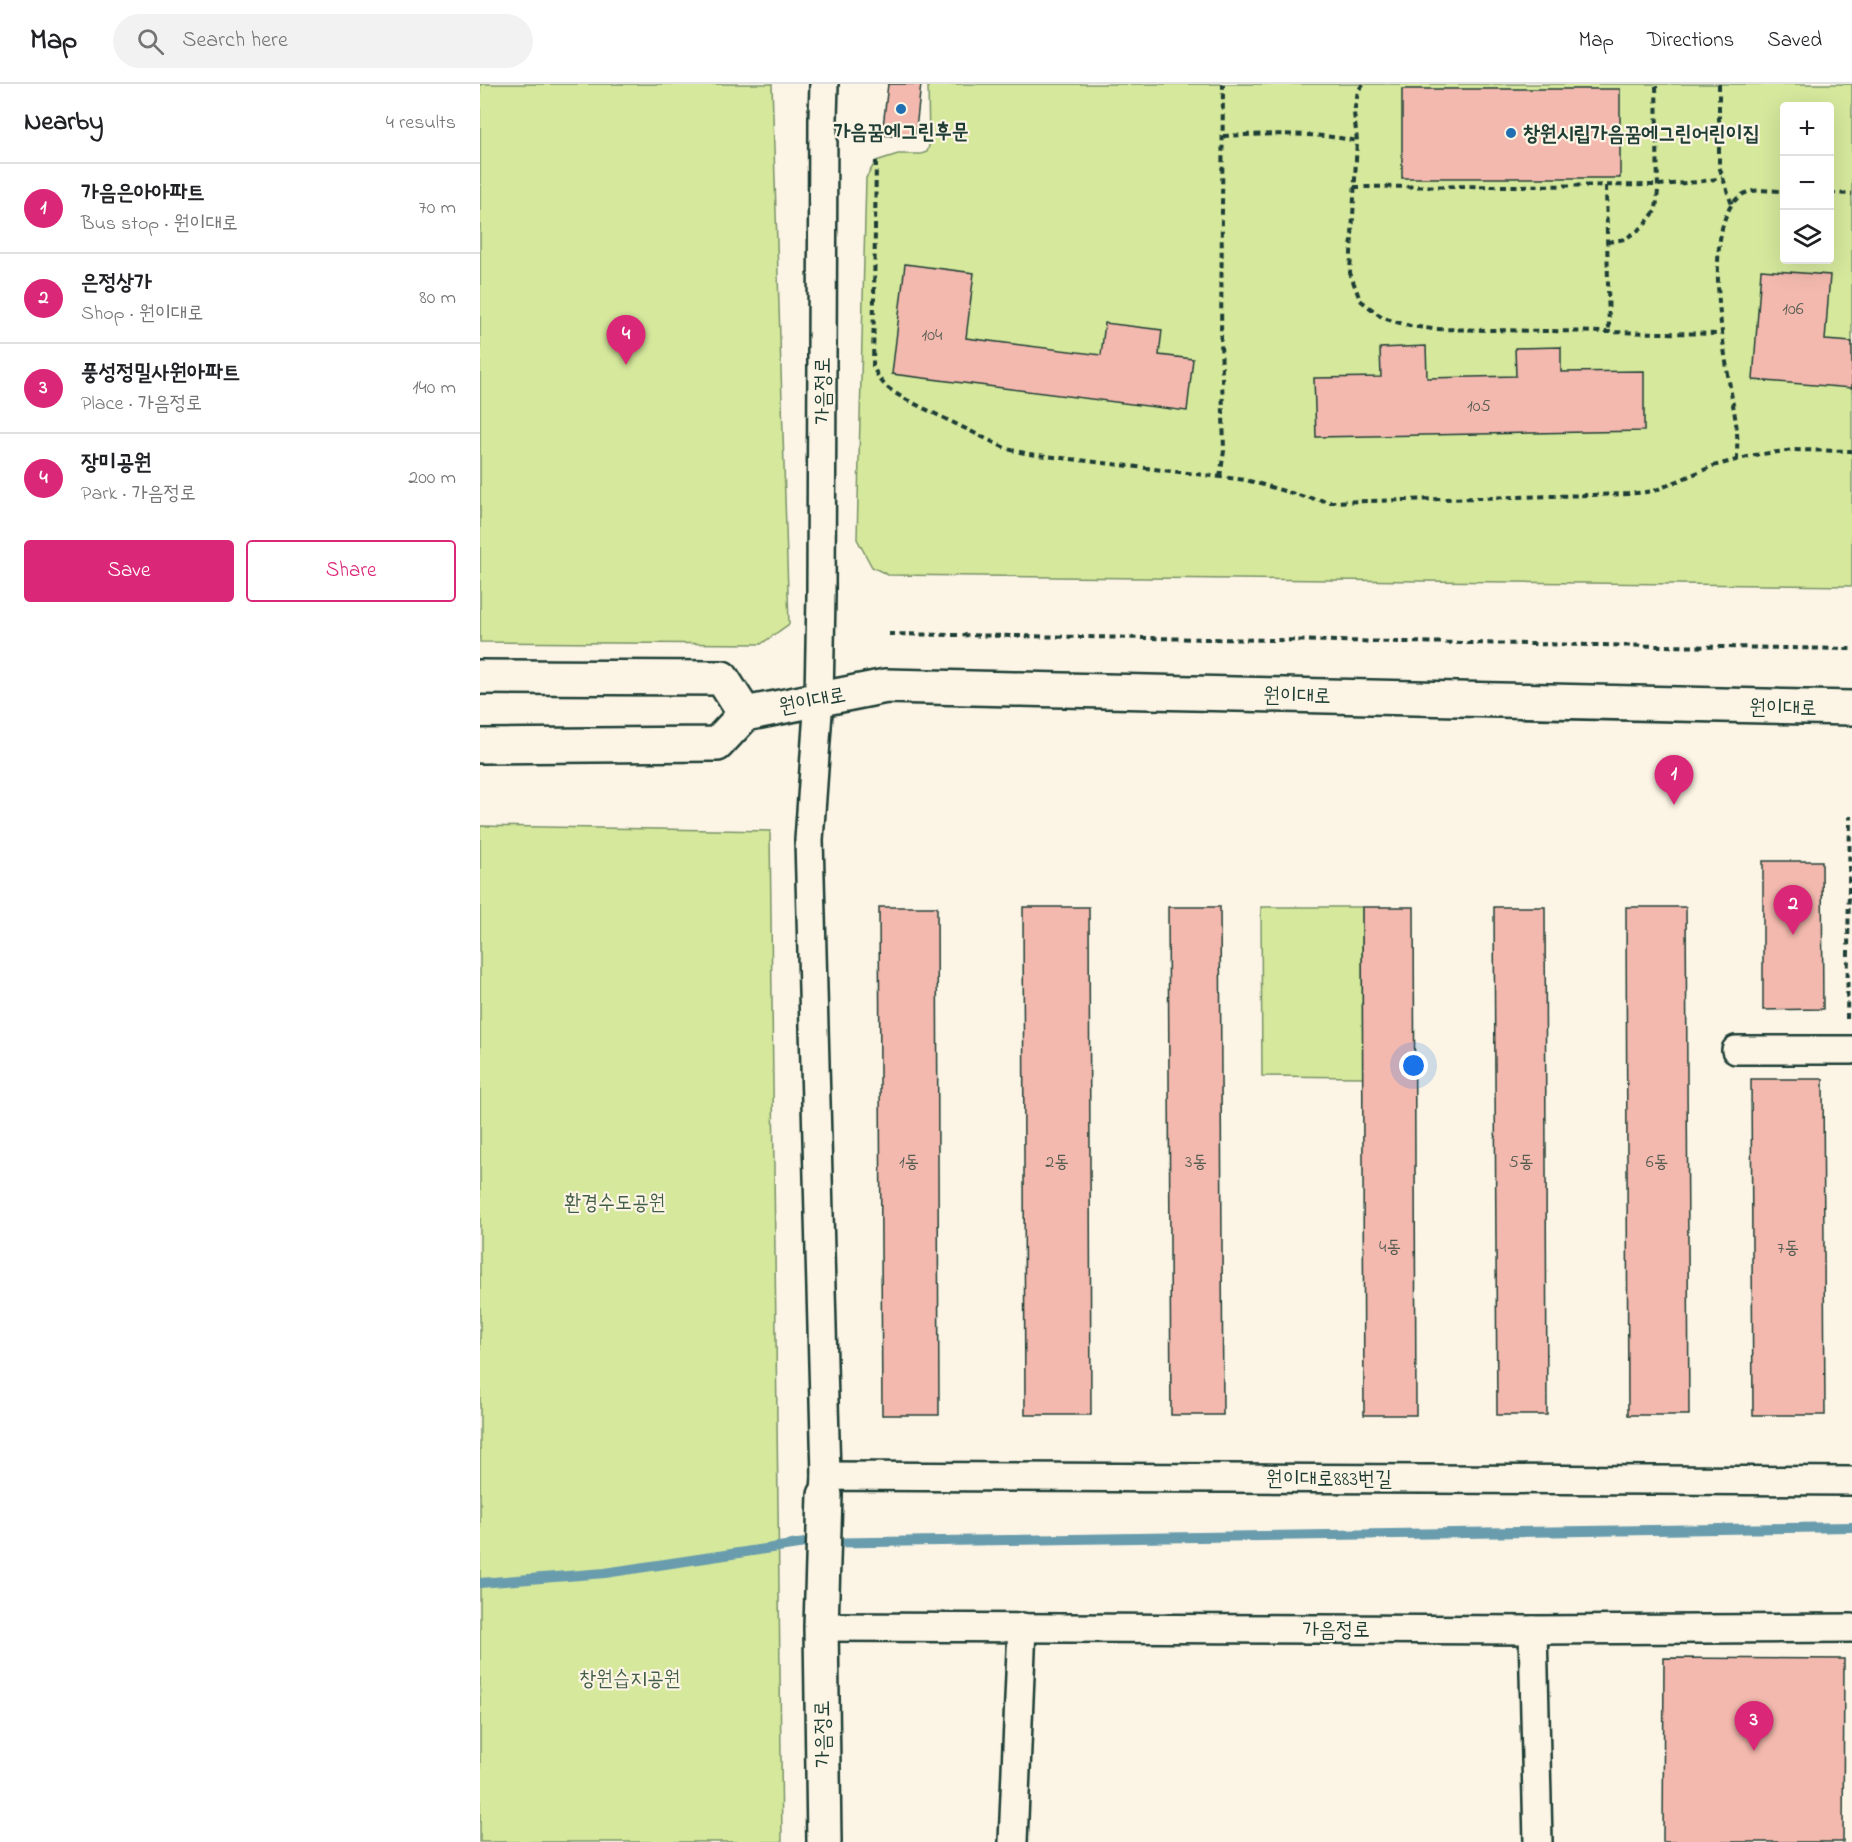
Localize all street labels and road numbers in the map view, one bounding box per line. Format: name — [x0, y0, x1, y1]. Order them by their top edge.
street label: 가음정로 — [809, 357, 839, 425]
street label: 원이대로 — [776, 681, 848, 723]
street label: 원이대로 — [1263, 681, 1331, 713]
street label: 원이대로 — [1749, 693, 1817, 725]
street label: 원이대로883번길 — [1266, 1465, 1392, 1495]
street label: 가음정로 — [1302, 1616, 1370, 1646]
street label: 가음정로 — [808, 1700, 840, 1768]

